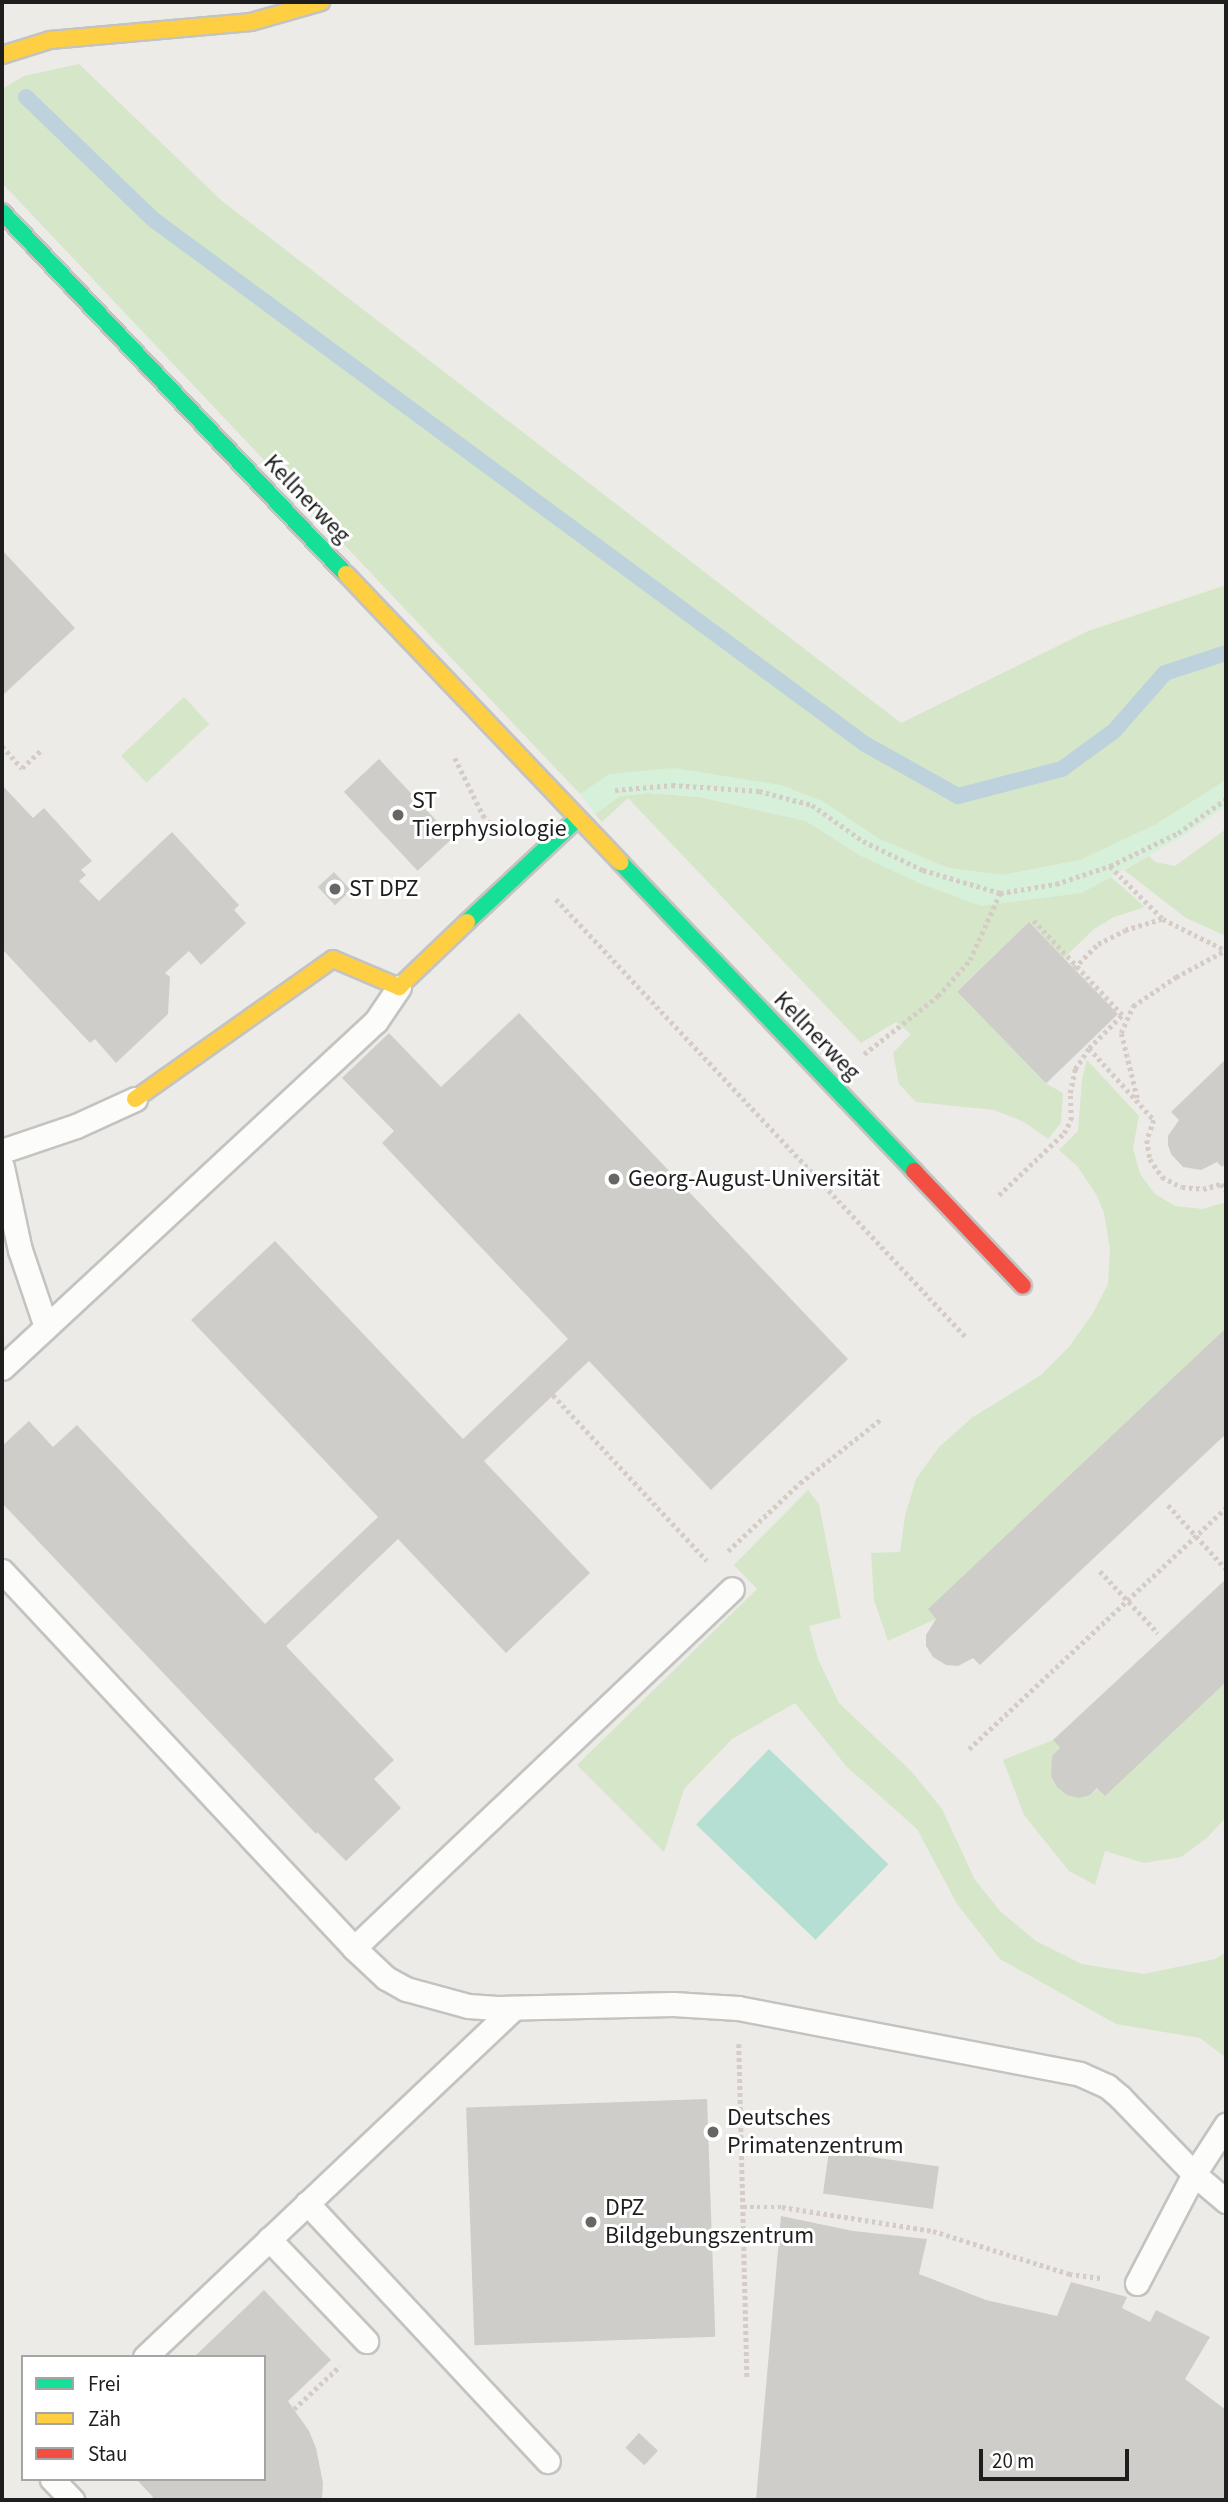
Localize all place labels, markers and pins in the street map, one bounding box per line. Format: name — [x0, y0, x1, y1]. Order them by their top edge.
place label: ST Tierphysiologie — [412, 787, 567, 843]
marker: ST Tierphysiologie — [390, 807, 406, 823]
place label: ST DPZ — [349, 875, 418, 903]
marker: ST DPZ — [327, 881, 343, 897]
place label: Georg-August-Universität — [628, 1165, 880, 1193]
marker: Georg-August-Universität — [606, 1171, 622, 1187]
place label: Deutsches Primatenzentrum — [727, 2104, 904, 2160]
marker: Deutsches Primatenzentrum — [705, 2124, 721, 2140]
place label: DPZ Bildgebungszentrum — [605, 2194, 814, 2250]
marker: DPZ Bildgebungszentrum — [583, 2214, 599, 2230]

